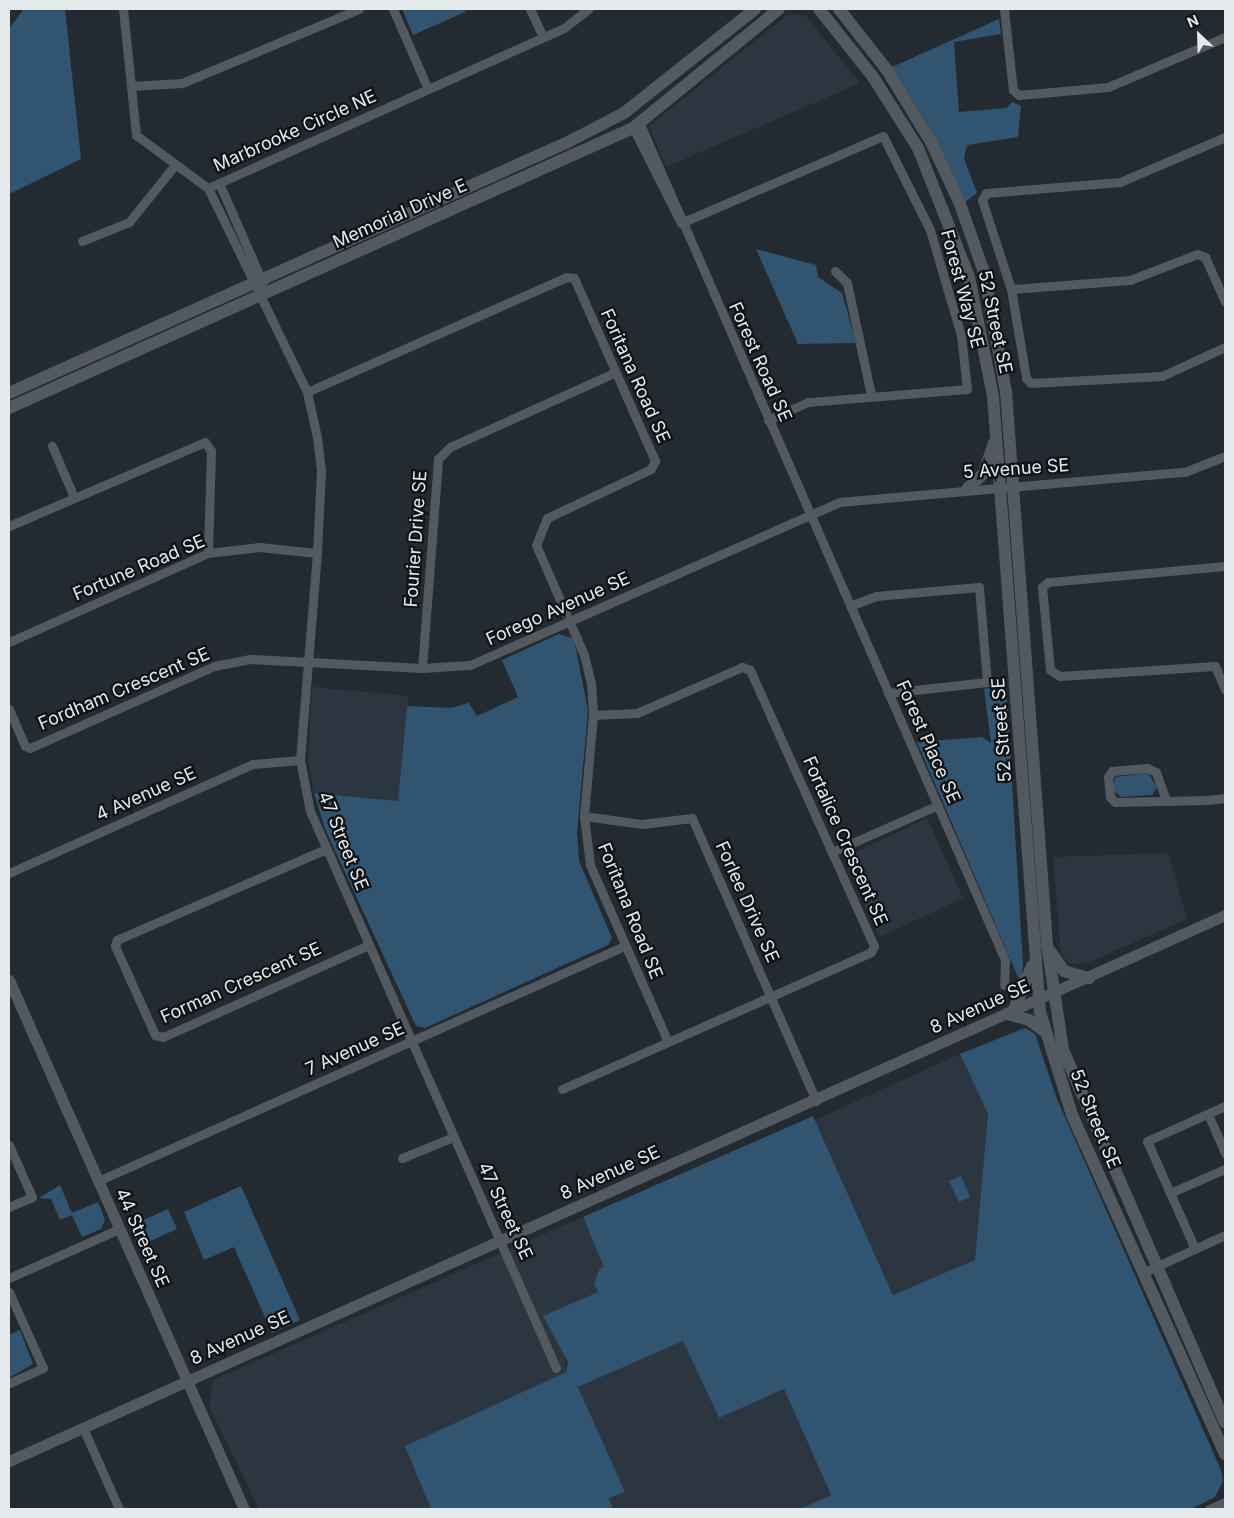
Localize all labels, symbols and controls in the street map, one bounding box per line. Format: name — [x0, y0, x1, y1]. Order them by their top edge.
north arrow — [1174, 10, 1224, 60]
text: N — [1184, 11, 1201, 31]
street label: Marbrooke Circle NE — [210, 85, 380, 177]
street label: Memorial Drive E — [329, 175, 471, 253]
street label: Forest Way SE — [936, 227, 988, 351]
street label: 52 Street SE — [973, 268, 1017, 376]
street label: Forest Road SE — [724, 299, 796, 425]
street label: Foritana Road SE — [596, 305, 674, 447]
street label: 5 Avenue SE — [962, 455, 1070, 483]
street label: Fourier Drive SE — [400, 470, 432, 608]
street label: Fortune Road SE — [70, 530, 208, 606]
street label: Forego Avenue SE — [483, 568, 633, 650]
street label: Fordham Crescent SE — [35, 643, 213, 735]
street label: Forest Place SE — [891, 677, 965, 807]
street label: 52 Street SE — [988, 677, 1016, 783]
street label: Fortalice Crescent SE — [798, 753, 892, 929]
street label: 4 Avenue SE — [93, 762, 199, 826]
street label: 47 Street SE — [313, 788, 373, 894]
street label: Forlee Drive SE — [711, 838, 783, 966]
street label: Foritana Road SE — [593, 840, 667, 982]
street label: Forman Crescent SE — [157, 938, 325, 1028]
street label: 8 Avenue SE — [927, 975, 1033, 1039]
street label: 7 Avenue SE — [302, 1018, 408, 1080]
street label: 52 Street SE — [1065, 1066, 1125, 1172]
street label: 8 Avenue SE — [557, 1141, 663, 1205]
street label: 47 Street SE — [473, 1159, 537, 1263]
street label: 44 Street SE — [110, 1185, 174, 1291]
street label: 8 Avenue SE — [187, 1306, 293, 1370]

